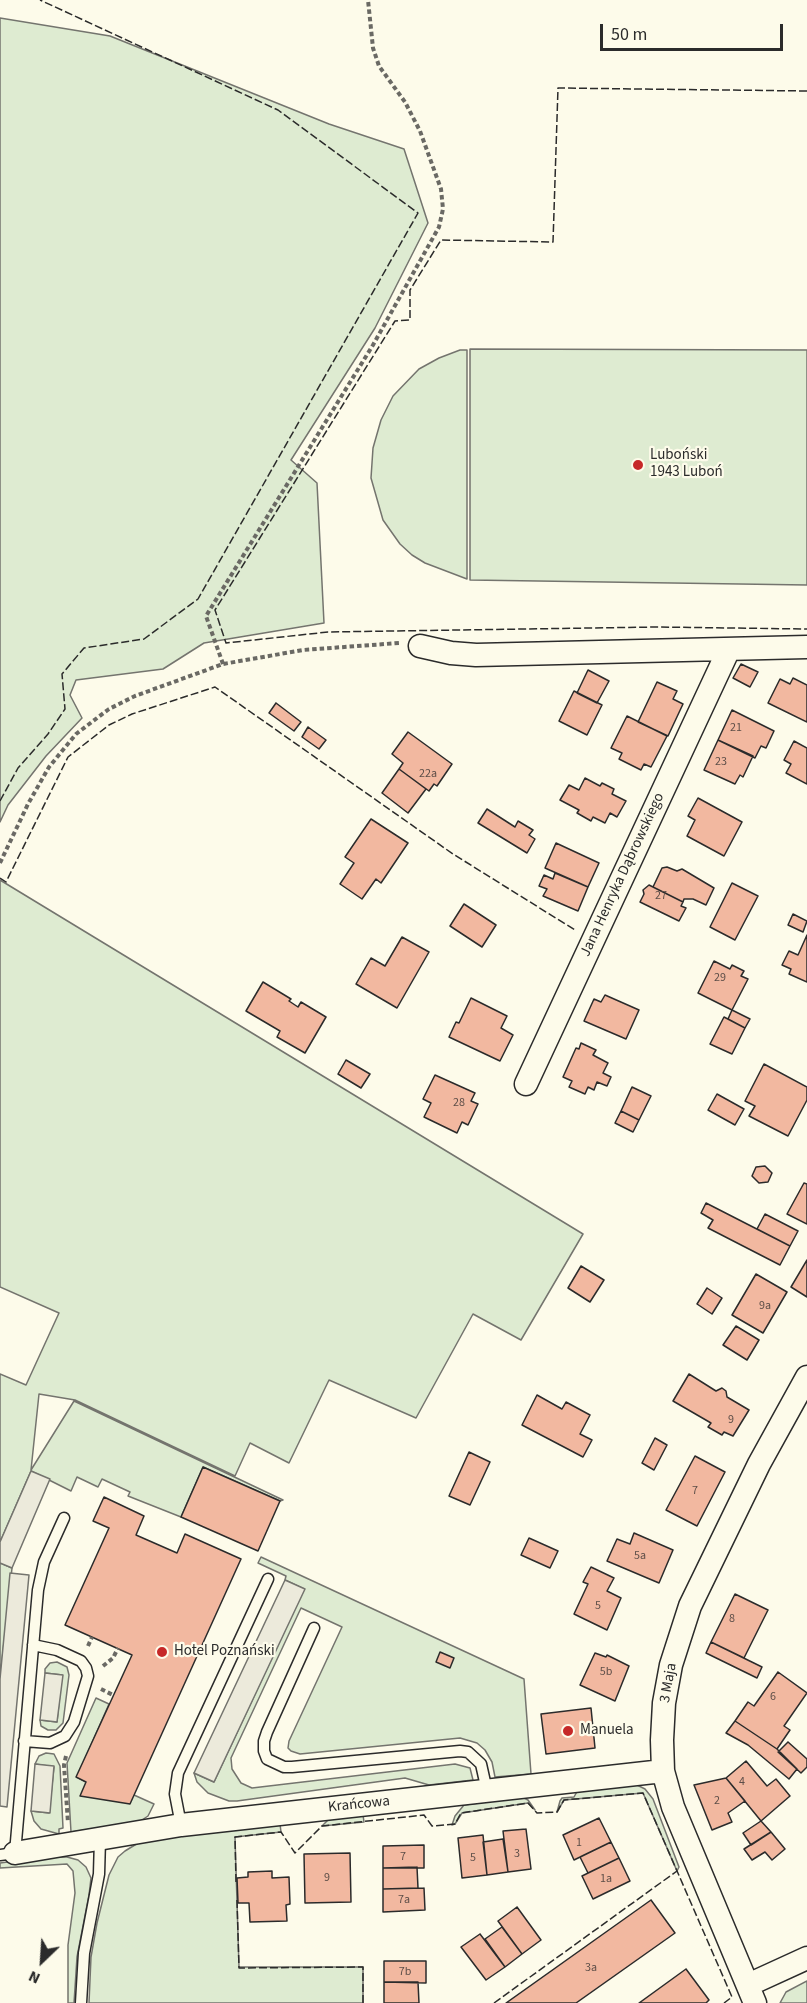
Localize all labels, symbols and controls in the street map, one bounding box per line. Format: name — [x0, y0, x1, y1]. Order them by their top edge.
scale bar — [603, 12, 786, 50]
text: 50 m — [611, 22, 647, 47]
place label: Luboński 1943 Luboń — [650, 447, 723, 482]
marker: Luboński 1943 Luboń — [631, 458, 645, 472]
house number: 21 — [730, 721, 742, 735]
house number: 23 — [715, 755, 727, 769]
house number: 22a — [419, 767, 437, 781]
street label: Jana Henryka Dąbrowskiego — [577, 790, 669, 960]
house number: 27 — [655, 889, 667, 903]
house number: 29 — [714, 971, 726, 985]
house number: 28 — [453, 1096, 465, 1110]
house number: 9a — [759, 1299, 771, 1313]
house number: 9 — [728, 1413, 734, 1427]
house number: 7 — [692, 1484, 698, 1498]
house number: 5a — [634, 1549, 646, 1563]
house number: 5 — [595, 1599, 601, 1613]
house number: 8 — [729, 1612, 735, 1626]
place label: Hotel Poznański — [174, 1643, 275, 1661]
marker: Hotel Poznański — [155, 1645, 169, 1659]
street label: 3 Maja — [657, 1662, 681, 1704]
house number: 5b — [600, 1665, 612, 1679]
house number: 6 — [770, 1690, 776, 1704]
place label: Manuela — [580, 1722, 634, 1740]
marker: Manuela — [561, 1724, 575, 1738]
house number: 4 — [739, 1775, 745, 1789]
street label: Krańcowa — [327, 1793, 391, 1817]
house number: 2 — [714, 1794, 720, 1808]
house number: 1 — [576, 1836, 582, 1850]
house number: 3 — [514, 1847, 520, 1861]
house number: 7 — [400, 1850, 406, 1864]
house number: 5 — [470, 1851, 476, 1865]
house number: 9 — [324, 1871, 330, 1885]
house number: 1a — [600, 1872, 612, 1886]
house number: 7a — [398, 1893, 410, 1907]
north arrow — [12, 1931, 72, 1991]
house number: 3a — [585, 1961, 597, 1975]
text: N — [25, 1965, 44, 1990]
house number: 7b — [399, 1965, 411, 1979]

